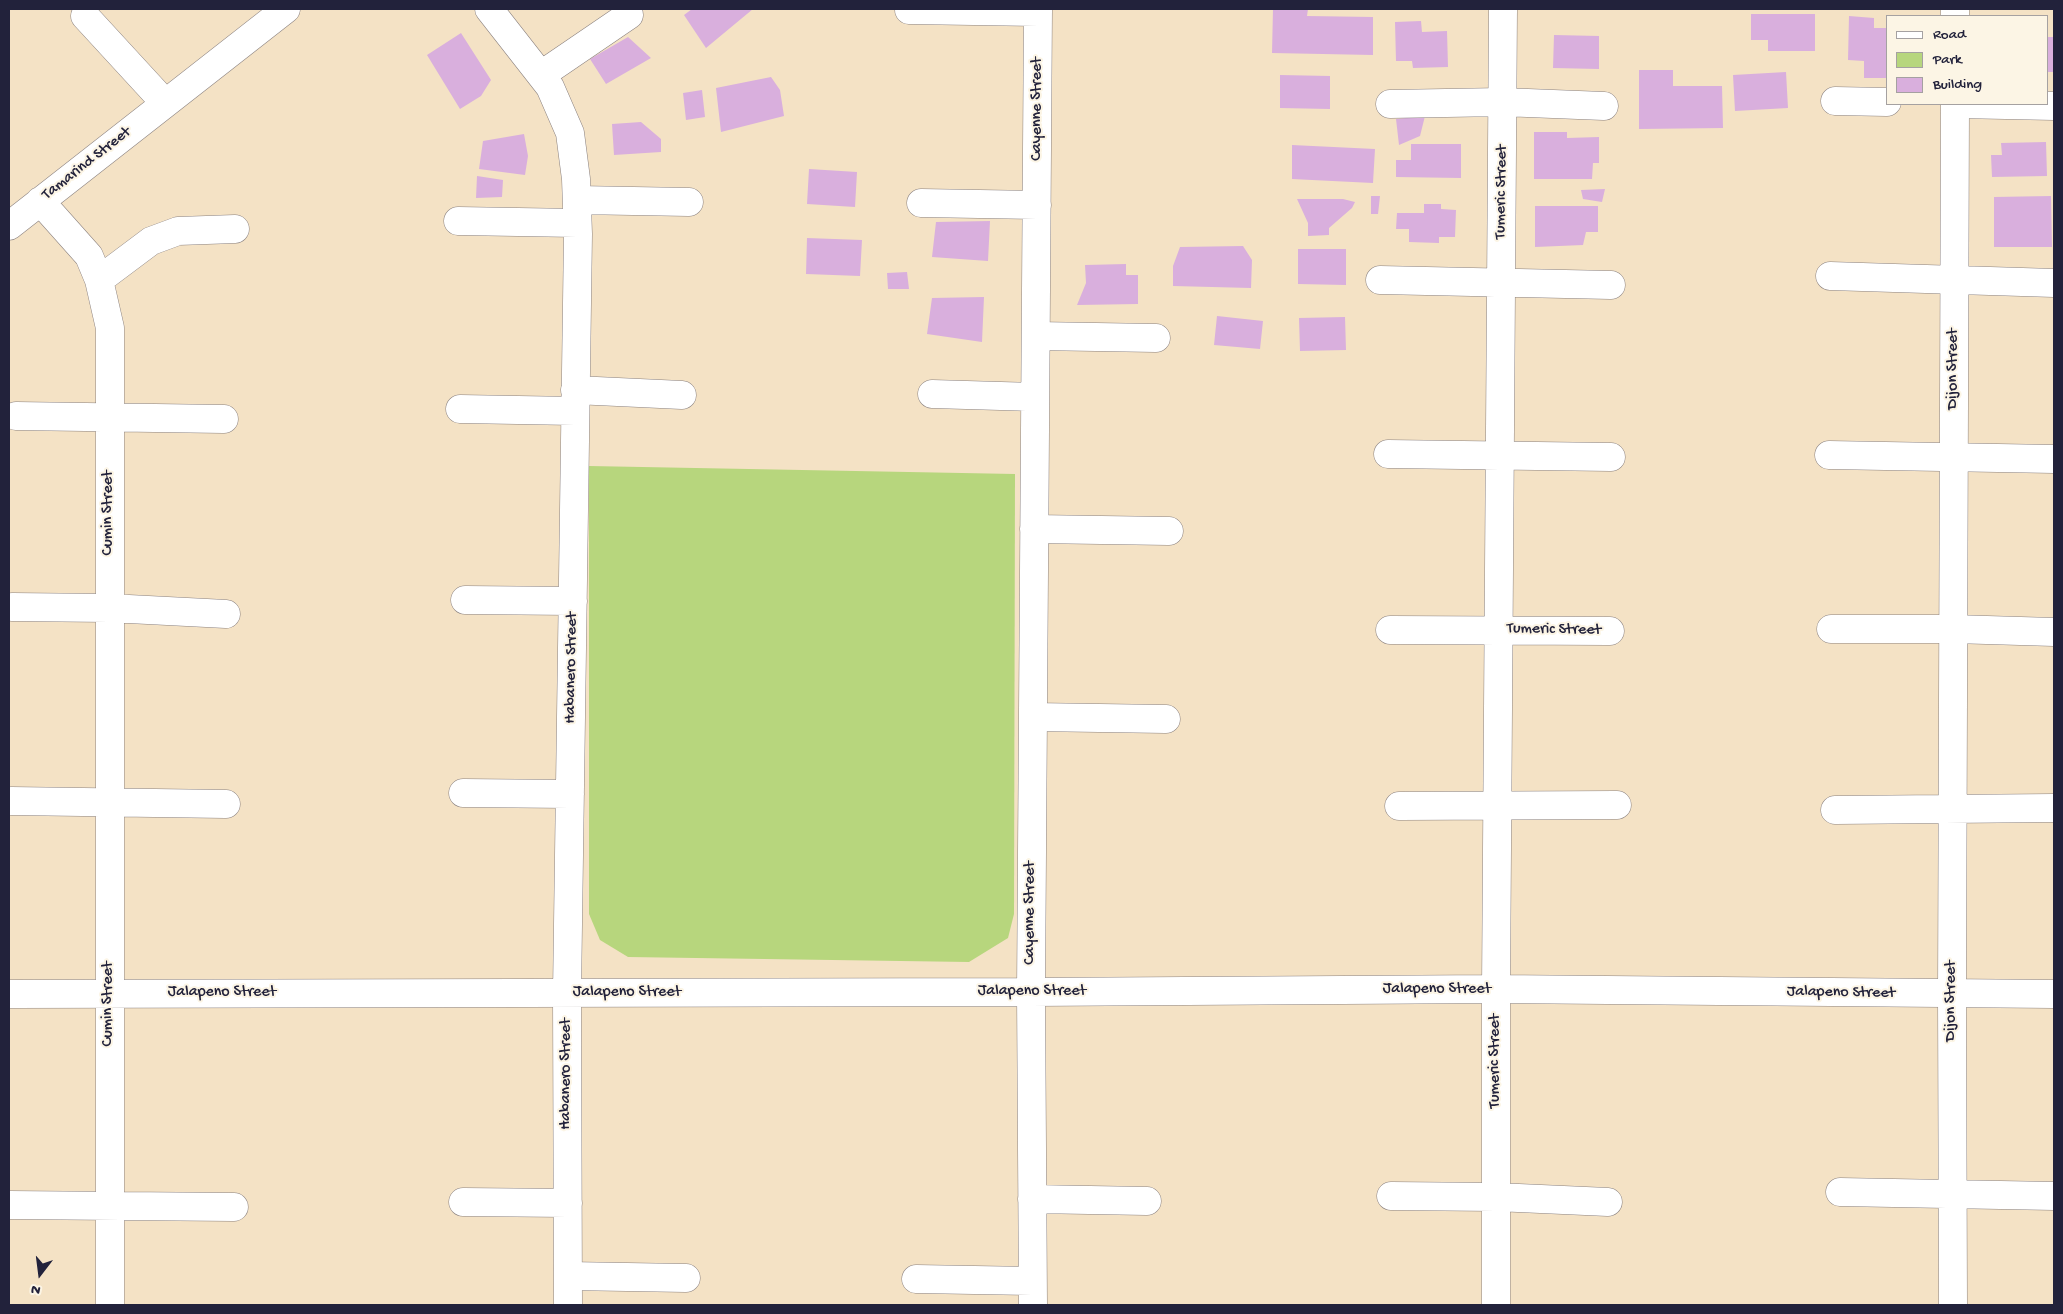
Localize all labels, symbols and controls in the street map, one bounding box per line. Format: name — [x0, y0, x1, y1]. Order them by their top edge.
legend — [1886, 15, 2048, 105]
text: Road — [1933, 26, 1966, 44]
text: Park — [1933, 51, 1962, 69]
street label: Cayenne Street — [1028, 57, 1048, 161]
text: Building — [1933, 76, 1982, 94]
street label: Tamarind Street — [39, 123, 135, 205]
street label: Tumeric Street — [1492, 145, 1512, 239]
street label: Dijon Street — [1944, 329, 1964, 409]
street label: Cumin Street — [99, 470, 119, 556]
street label: Habanero Street — [561, 612, 583, 724]
street label: Tumeric Street — [1507, 620, 1601, 640]
street label: Cayenne Street — [1021, 861, 1041, 965]
street label: Cumin Street — [99, 961, 119, 1047]
street label: Dijon Street — [1942, 961, 1962, 1041]
street label: Jalapeno Street — [1383, 980, 1491, 1000]
street label: Jalapeno Street — [978, 982, 1086, 1002]
street label: Jalapeno Street — [1787, 982, 1895, 1004]
street label: Jalapeno Street — [168, 983, 276, 1003]
street label: Jalapeno Street — [573, 983, 681, 1003]
street label: Tumeric Street — [1486, 1014, 1506, 1108]
street label: Habanero Street — [557, 1018, 577, 1130]
north arrow — [15, 1249, 65, 1299]
text: N — [29, 1280, 43, 1298]

